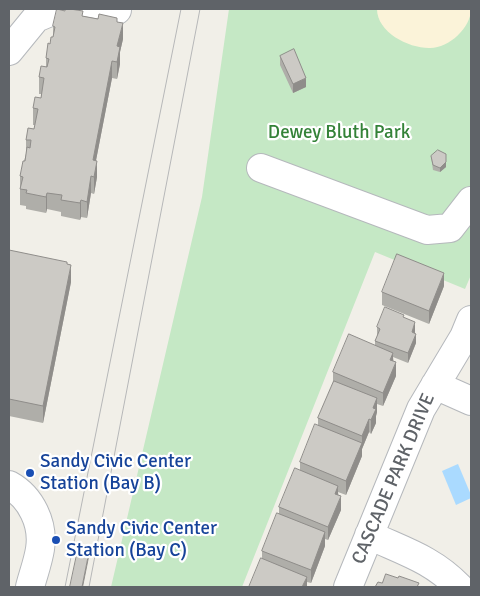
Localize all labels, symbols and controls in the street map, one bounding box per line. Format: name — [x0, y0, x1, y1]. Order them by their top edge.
park label: Dewey Bluth Park — [268, 122, 410, 144]
street label: CASCADE PARK DRIVE — [348, 390, 440, 568]
place label: Sandy Civic Center Station (Bay B) — [40, 451, 191, 495]
marker: Sandy Civic Center Station (Bay B) — [24, 467, 36, 479]
place label: Sandy Civic Center Station (Bay C) — [66, 518, 217, 562]
marker: Sandy Civic Center Station (Bay C) — [50, 534, 62, 546]

